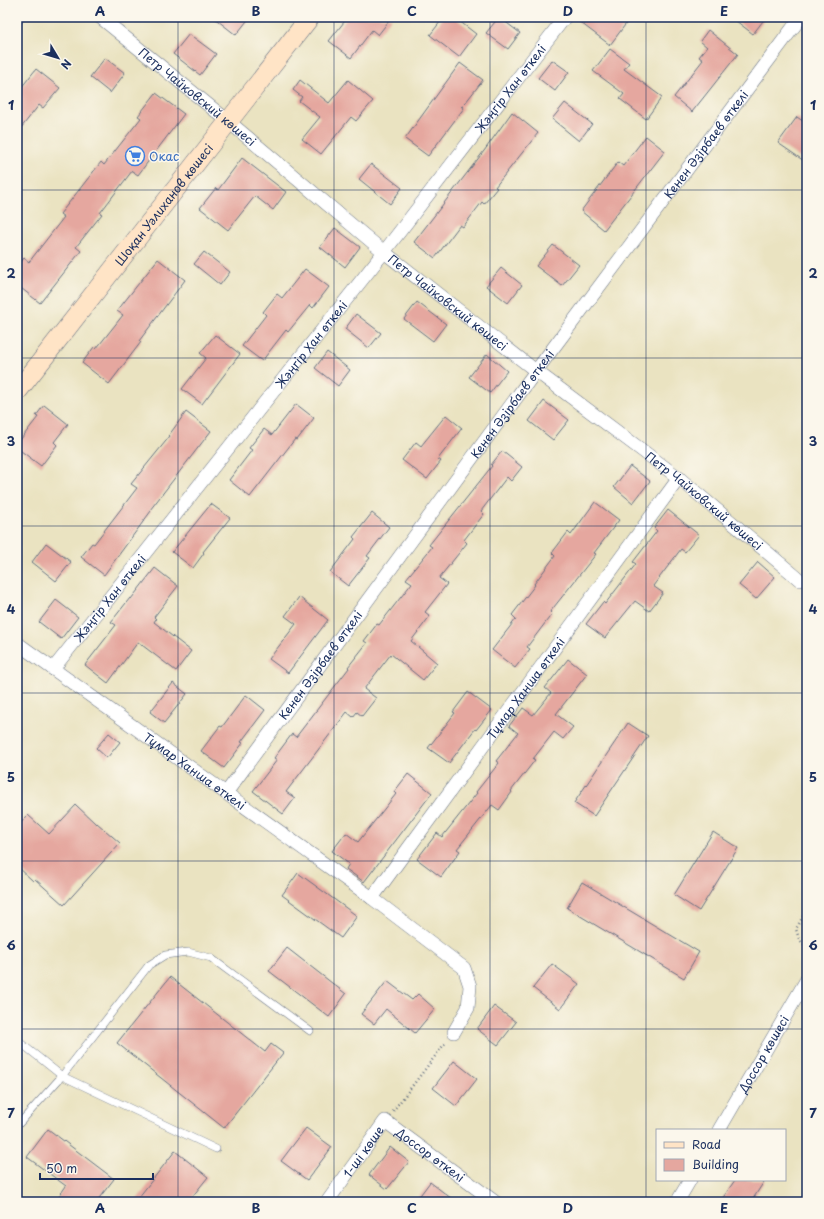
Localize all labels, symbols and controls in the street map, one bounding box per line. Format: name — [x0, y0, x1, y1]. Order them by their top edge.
text: A — [95, 1, 105, 20]
text: B — [252, 1, 261, 20]
text: C — [407, 1, 417, 20]
text: D — [563, 1, 573, 20]
text: E — [720, 1, 728, 20]
north arrow — [38, 38, 78, 78]
street label: Жәңгір Хан өткелі — [470, 41, 550, 137]
street label: Петр Чайковский көшесі — [135, 43, 260, 150]
text: N — [57, 56, 76, 73]
street label: Кенен Әзірбаев өткелі — [659, 86, 752, 202]
text: 1 — [8, 95, 14, 114]
text: 1 — [810, 95, 816, 114]
street label: Шоқан Уәлиханов көшесі — [110, 140, 217, 269]
supermarket icon: Окас — [124, 145, 146, 167]
place label: Окас — [149, 147, 179, 165]
street label: Петр Чайковский көшесі — [385, 250, 512, 355]
text: 2 — [6, 263, 16, 282]
text: 2 — [808, 263, 818, 282]
street label: Жәңгір Хан өткелі — [270, 297, 351, 392]
street label: Кенен Әзірбаев өткелі — [466, 346, 558, 462]
text: 3 — [7, 431, 16, 450]
text: 3 — [809, 431, 818, 450]
street label: Петр Чайковский көшесі — [642, 447, 767, 554]
street label: Жәңгір Хан өткелі — [69, 550, 150, 646]
text: 4 — [7, 599, 16, 618]
text: 4 — [809, 599, 818, 618]
street label: Кенен Әзірбаев өткелі — [274, 607, 366, 723]
street label: Тұмар Ханша өткелі — [482, 633, 569, 743]
street label: Тұмар Ханша өткелі — [140, 728, 250, 814]
text: 5 — [7, 767, 15, 786]
text: 5 — [809, 767, 817, 786]
text: 6 — [6, 935, 16, 954]
text: 6 — [808, 935, 818, 954]
street label: Доссор көшесі — [733, 1012, 793, 1097]
text: 7 — [7, 1103, 15, 1122]
text: 7 — [809, 1103, 817, 1122]
street label: 1-ші көше — [338, 1122, 388, 1181]
street label: Доссор өткелі — [391, 1122, 469, 1186]
legend — [656, 1129, 786, 1181]
text: Road — [692, 1135, 721, 1153]
scale bar — [40, 1155, 153, 1181]
text: Building — [692, 1155, 739, 1173]
text: 50 m — [46, 1159, 77, 1177]
text: A — [95, 1198, 105, 1217]
text: B — [252, 1198, 261, 1217]
text: C — [407, 1198, 417, 1217]
text: D — [563, 1198, 573, 1217]
text: E — [720, 1198, 728, 1217]

